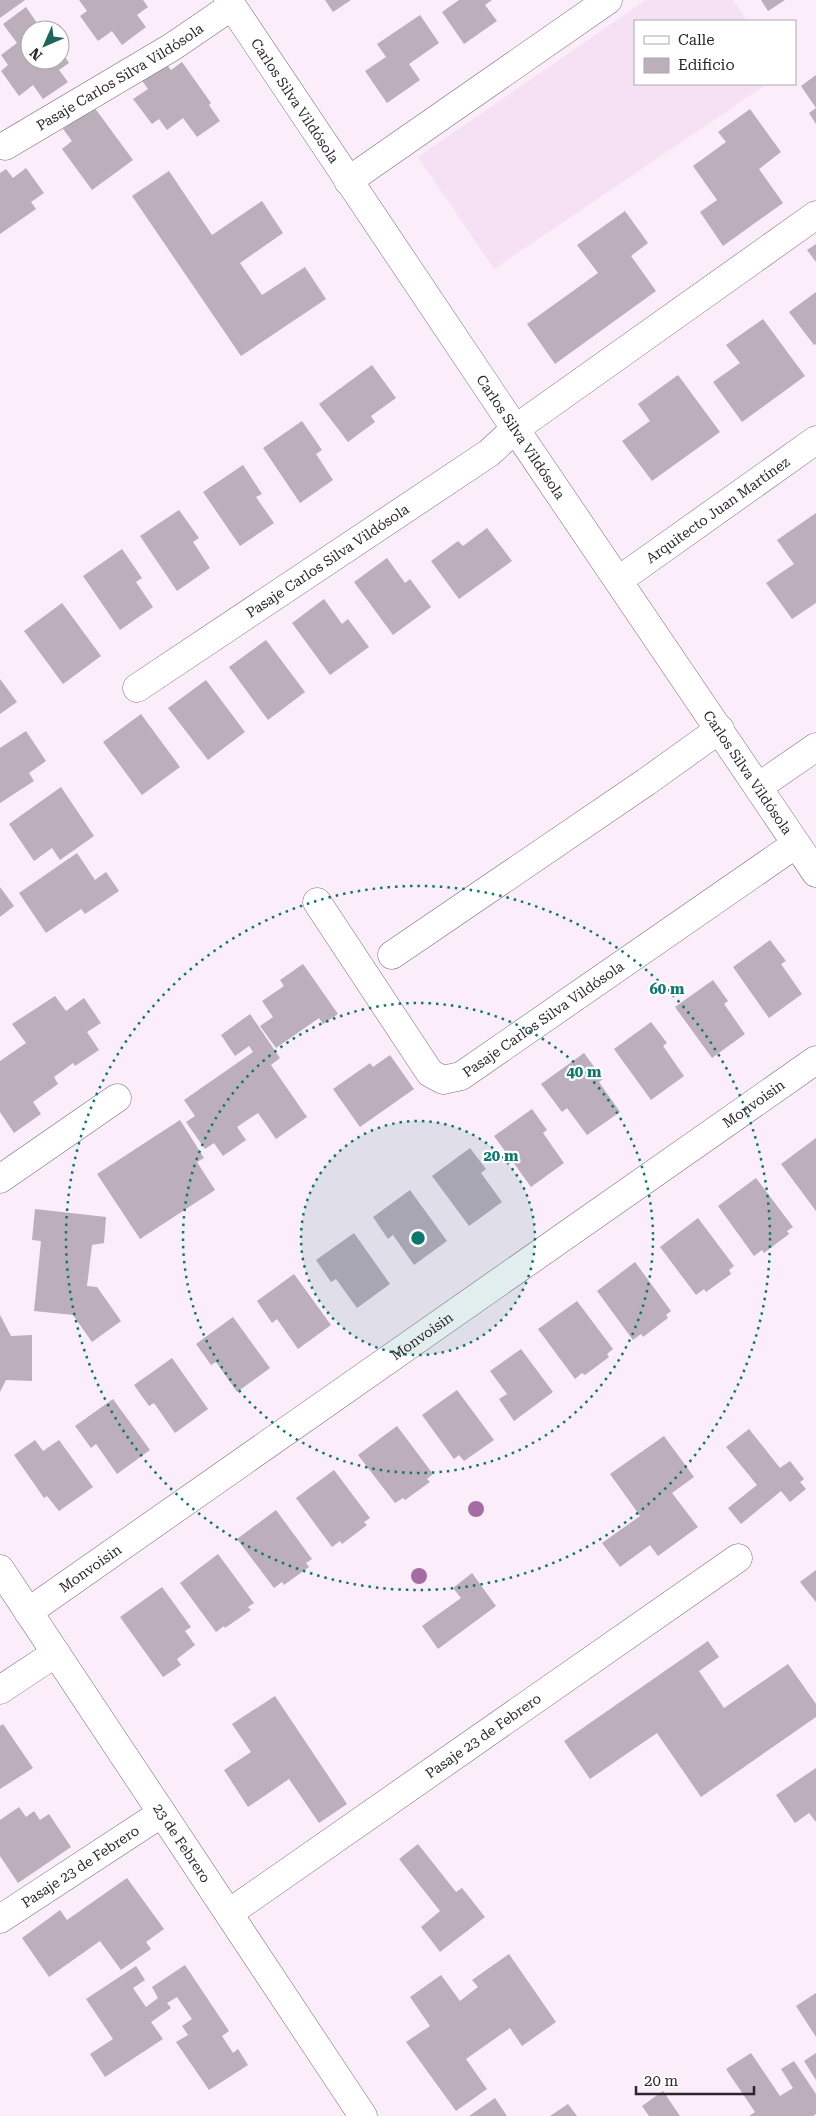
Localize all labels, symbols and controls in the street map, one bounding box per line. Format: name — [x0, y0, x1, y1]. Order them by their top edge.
north arrow — [20, 20, 70, 70]
street label: Pasaje Carlos Silva Vildósola — [34, 20, 207, 134]
legend — [634, 20, 796, 85]
text: Calle — [678, 31, 714, 49]
street label: Carlos Silva Vildósola — [248, 35, 343, 166]
text: N — [26, 45, 45, 64]
text: Edificio — [678, 56, 735, 74]
street label: Carlos Silva Vildósola — [473, 372, 569, 503]
street label: Arquitecto Juan Martínez — [643, 453, 793, 566]
street label: Pasaje Carlos Silva Vildósola — [243, 501, 412, 621]
street label: Carlos Silva Vildósola — [700, 707, 796, 838]
street label: Pasaje Carlos Silva Vildósola — [460, 958, 627, 1080]
text: 60 m — [649, 980, 685, 998]
text: 40 m — [566, 1063, 602, 1081]
street label: Monvoisin — [720, 1077, 788, 1131]
text: 20 m — [483, 1147, 519, 1165]
centre of rings — [409, 1229, 427, 1247]
street label: Monvoisin — [388, 1309, 456, 1363]
street label: Monvoisin — [56, 1541, 124, 1596]
street label: Pasaje 23 de Febrero — [422, 1690, 544, 1781]
street label: 23 de Febrero — [150, 1801, 214, 1886]
street label: Pasaje 23 de Febrero — [19, 1822, 142, 1911]
scale bar — [636, 2064, 754, 2096]
text: 20 m — [644, 2072, 679, 2090]

